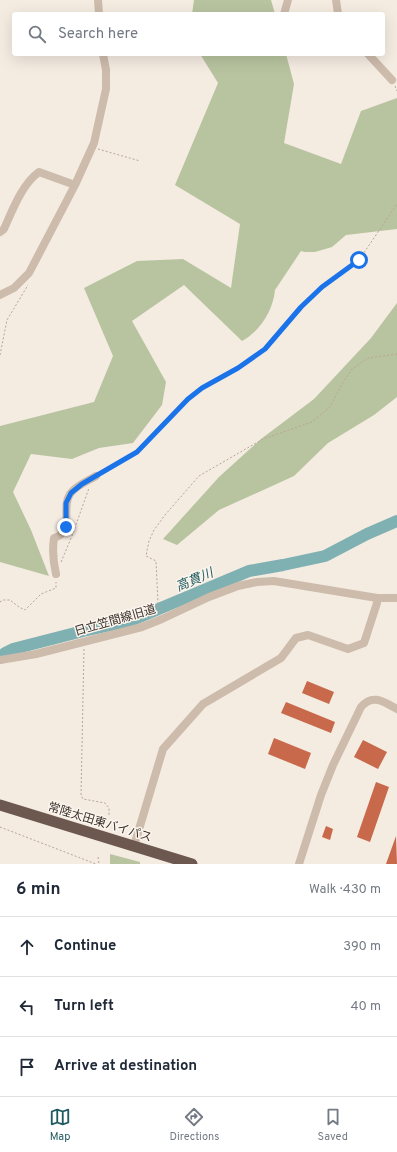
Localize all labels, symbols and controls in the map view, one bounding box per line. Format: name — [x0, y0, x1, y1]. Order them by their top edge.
search box — [12, 12, 385, 56]
icon: search — [26, 23, 48, 45]
text: Search here — [58, 25, 138, 44]
route start — [350, 251, 368, 269]
route end — [57, 518, 75, 536]
water label: 高貫川 — [174, 565, 218, 596]
street label: 日立笠間線旧道 — [73, 602, 158, 640]
street label: 常陸太田東バイパス — [46, 800, 154, 846]
text: 6 min — [16, 879, 60, 901]
text: Walk · 430 m — [309, 882, 381, 898]
icon: ahead — [16, 936, 38, 958]
text: Continue — [54, 937, 116, 956]
text: 390 m — [343, 939, 381, 955]
icon: left — [16, 996, 38, 1018]
text: Turn left — [54, 997, 114, 1016]
text: 40 m — [351, 999, 381, 1015]
icon: arrive — [16, 1056, 38, 1078]
text: Arrive at destination — [54, 1057, 197, 1076]
tab: Map — [49, 1106, 71, 1144]
tab: Directions — [169, 1106, 219, 1144]
tab: Saved — [318, 1106, 348, 1144]

